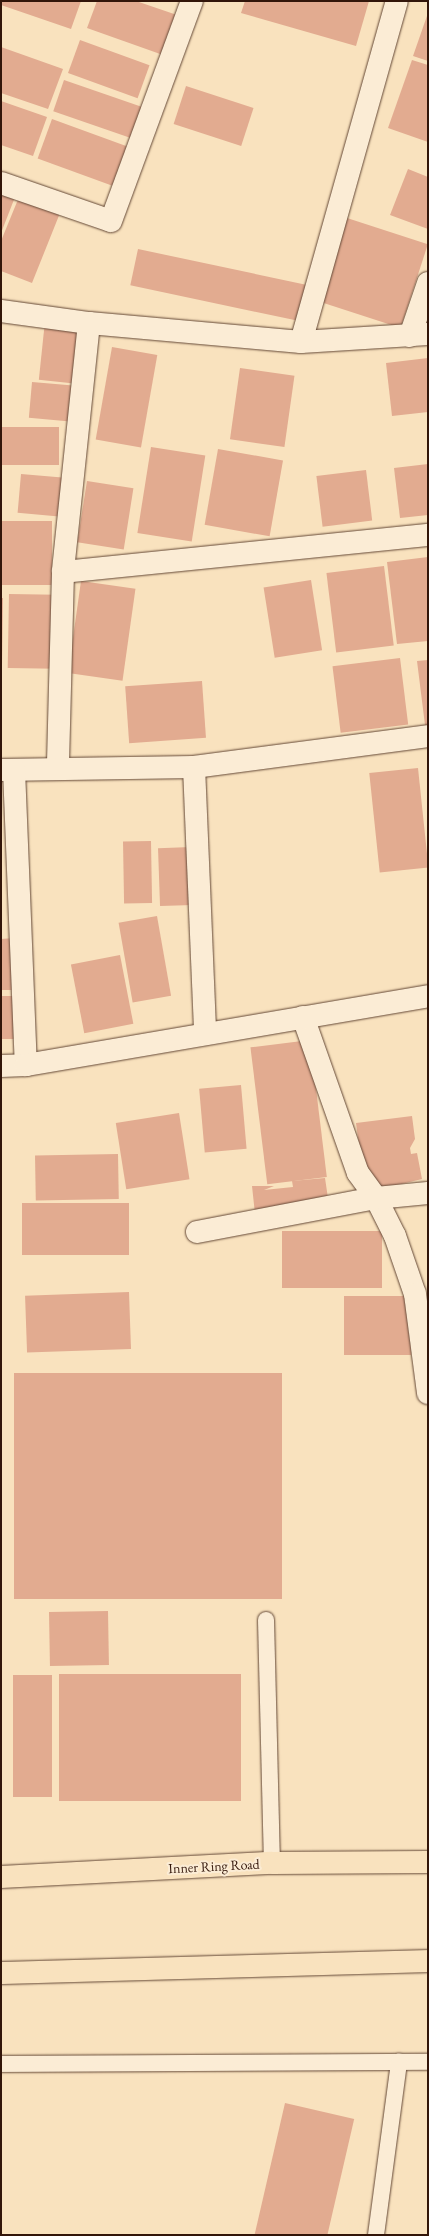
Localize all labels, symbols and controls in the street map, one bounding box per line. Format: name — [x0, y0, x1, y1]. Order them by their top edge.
street label: Inner Ring Road — [168, 1855, 260, 1877]

